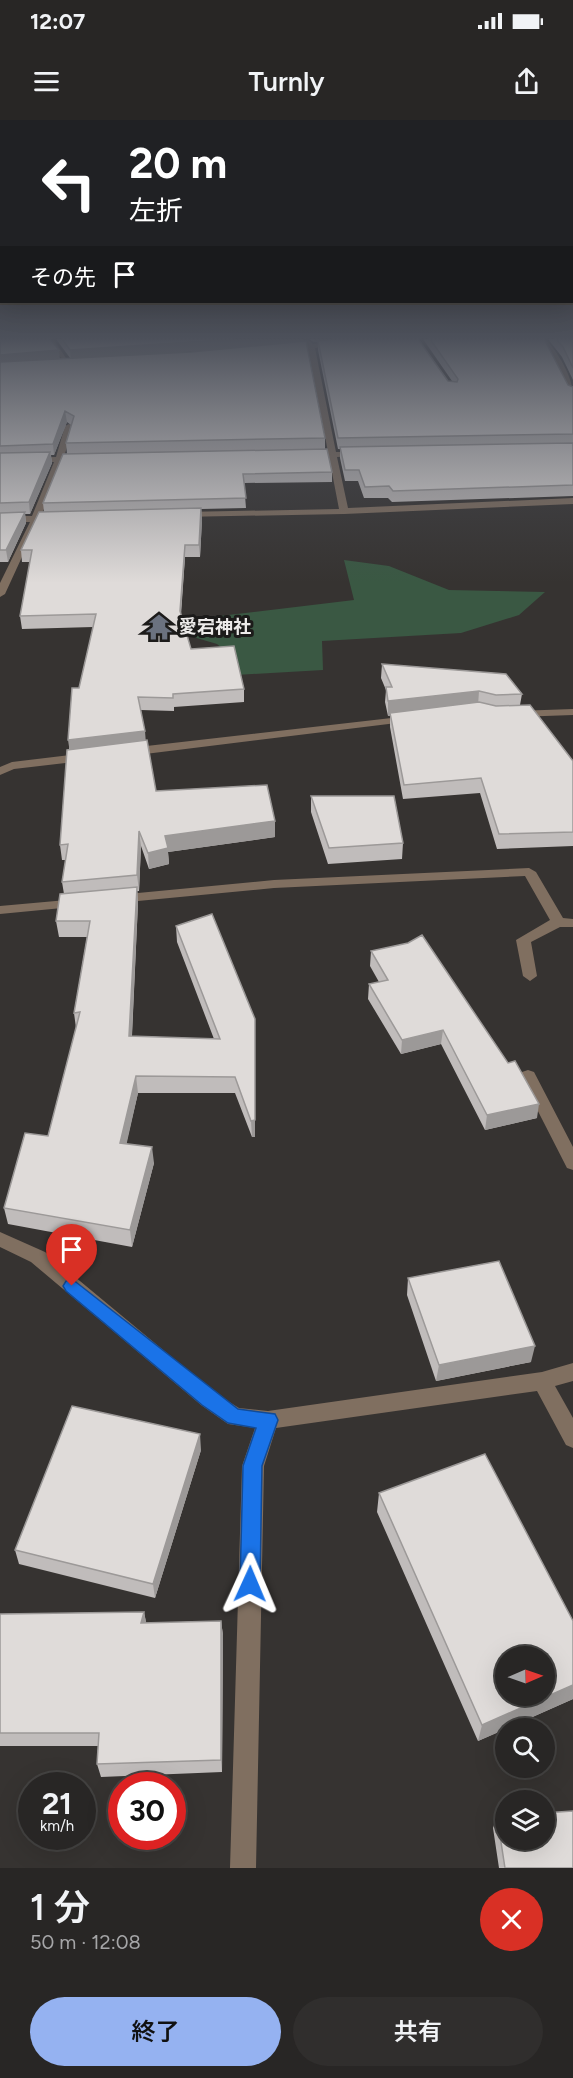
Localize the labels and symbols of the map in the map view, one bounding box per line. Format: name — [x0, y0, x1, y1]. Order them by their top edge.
temple icon: 愛宕神社 — [144, 612, 174, 642]
place label: 愛宕神社 — [179, 616, 251, 638]
pin — [46, 1224, 97, 1286]
position arrow — [218, 1552, 282, 1616]
north arrow — [495, 1646, 555, 1706]
speed limit sign: 30 — [108, 1772, 186, 1850]

